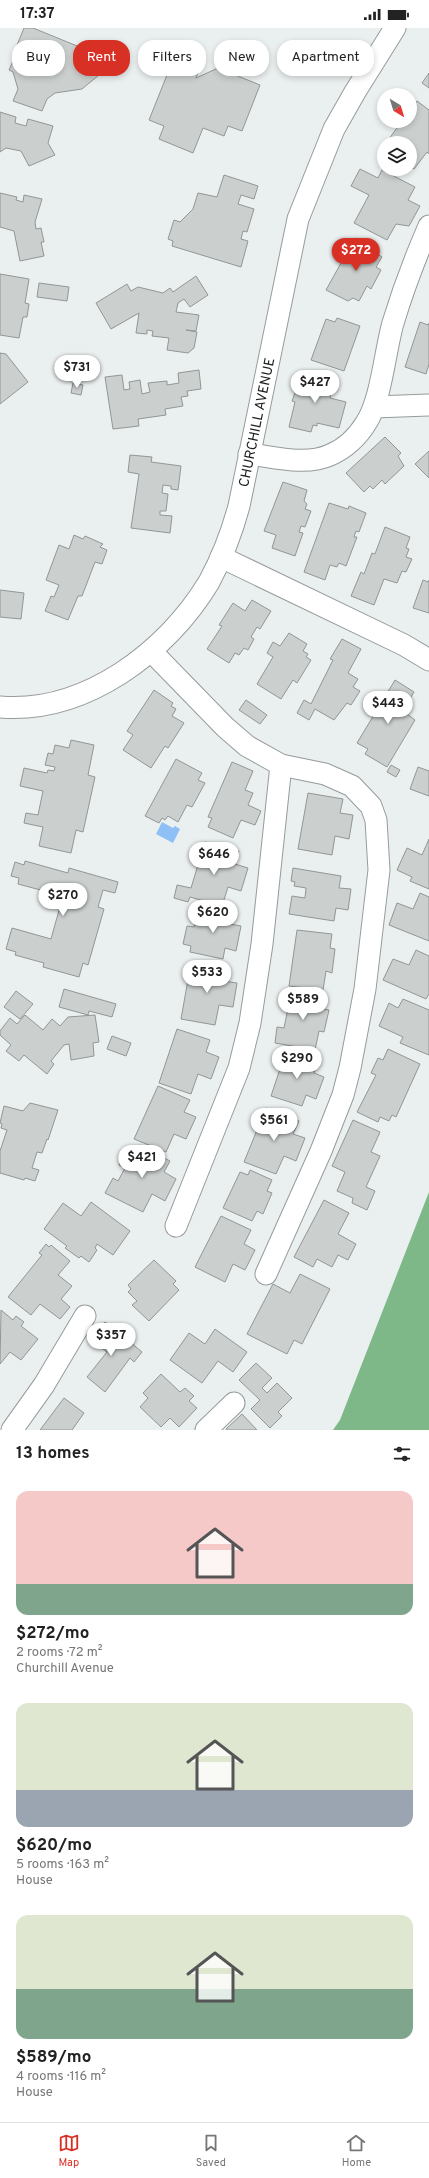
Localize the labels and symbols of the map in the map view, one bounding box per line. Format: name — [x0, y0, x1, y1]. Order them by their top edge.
north arrow — [377, 88, 417, 128]
pin: $272 — [332, 238, 380, 272]
pin: $731 — [53, 355, 101, 389]
street label: CHURCHILL AVENUE — [236, 356, 279, 489]
pin: $427 — [291, 370, 339, 404]
pin: $443 — [364, 691, 412, 725]
pin: $646 — [190, 842, 238, 876]
pin: $270 — [39, 883, 87, 917]
pin: $620 — [189, 900, 237, 934]
pin: $533 — [183, 960, 231, 994]
pin: $589 — [279, 987, 327, 1021]
pin: $290 — [273, 1046, 321, 1080]
pin: $561 — [250, 1108, 298, 1142]
pin: $421 — [118, 1145, 166, 1179]
pin: $357 — [87, 1323, 135, 1357]

